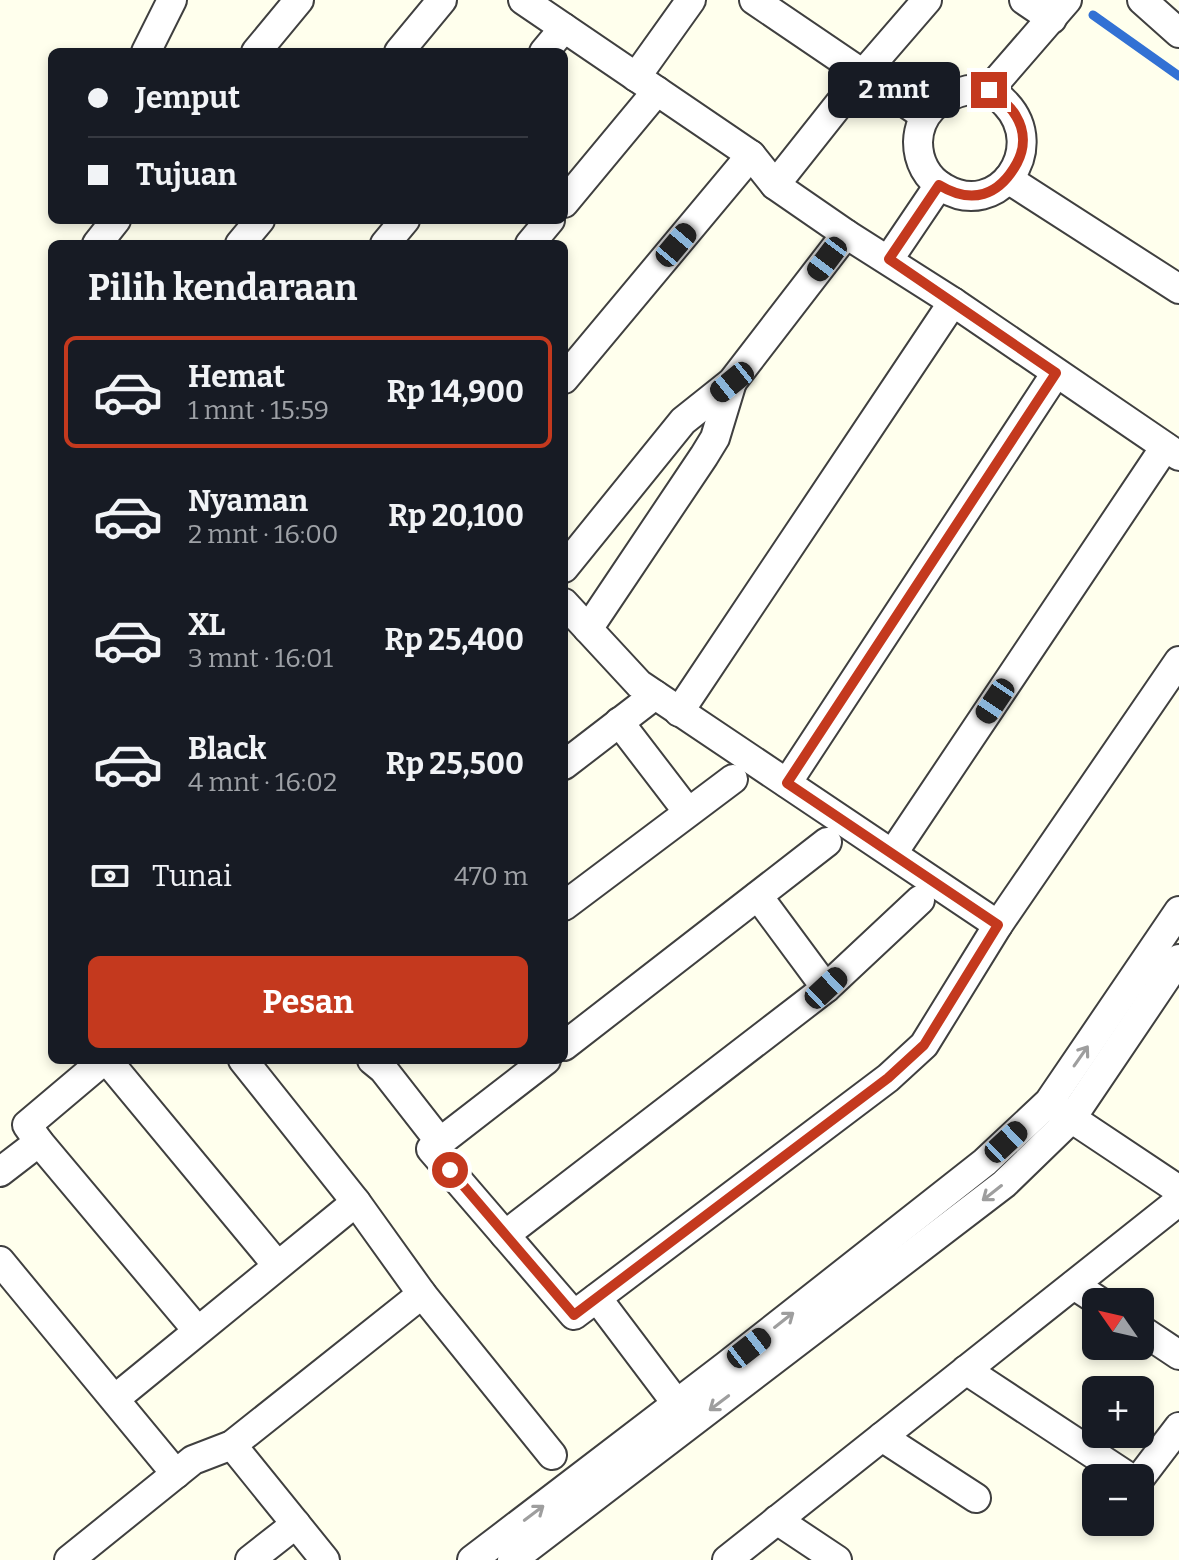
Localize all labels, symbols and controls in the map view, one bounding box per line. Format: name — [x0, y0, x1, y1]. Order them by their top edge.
callout: 2 mnt — [829, 62, 961, 118]
route end — [971, 72, 1007, 108]
text: 2 mnt — [858, 74, 930, 105]
text: Jemput — [136, 80, 240, 116]
text: Tujuan — [136, 157, 237, 193]
car — [651, 219, 701, 271]
car — [803, 233, 851, 285]
text: Pilih kendaraan — [88, 266, 358, 310]
icon: car — [92, 356, 164, 428]
car — [706, 358, 758, 406]
text: Hemat — [188, 359, 285, 395]
text: Rp 14,900 — [387, 374, 524, 410]
text: 1 mnt · 15:59 — [188, 395, 329, 426]
icon: car — [92, 480, 164, 552]
text: Nyaman — [188, 483, 308, 519]
text: Rp 20,100 — [388, 498, 524, 534]
text: 2 mnt · 16:00 — [188, 519, 339, 550]
icon: car — [92, 604, 164, 676]
text: XL — [188, 607, 225, 643]
text: Rp 25,400 — [385, 622, 524, 658]
text: 3 mnt · 16:01 — [188, 643, 333, 674]
car — [972, 674, 1018, 728]
icon: car — [92, 728, 164, 800]
text: Black — [188, 731, 266, 767]
text: Rp 25,500 — [386, 746, 524, 782]
text: 4 mnt · 16:02 — [188, 767, 337, 798]
icon: cash — [88, 854, 132, 898]
text: Tunai — [152, 858, 232, 894]
text: 470 m — [454, 861, 528, 892]
button: Pesan — [88, 956, 528, 1048]
car — [800, 963, 852, 1013]
one-way arrow — [1073, 1045, 1089, 1067]
car — [980, 1117, 1032, 1167]
route start — [432, 1152, 468, 1188]
one-way arrow — [982, 1185, 1003, 1202]
north arrow — [1082, 1288, 1154, 1360]
map controls — [1082, 1288, 1154, 1536]
one-way arrow — [773, 1312, 794, 1329]
car — [723, 1324, 775, 1372]
button: + — [1082, 1376, 1154, 1448]
one-way arrow — [709, 1394, 730, 1411]
button: − — [1082, 1464, 1154, 1536]
one-way arrow — [523, 1505, 544, 1522]

